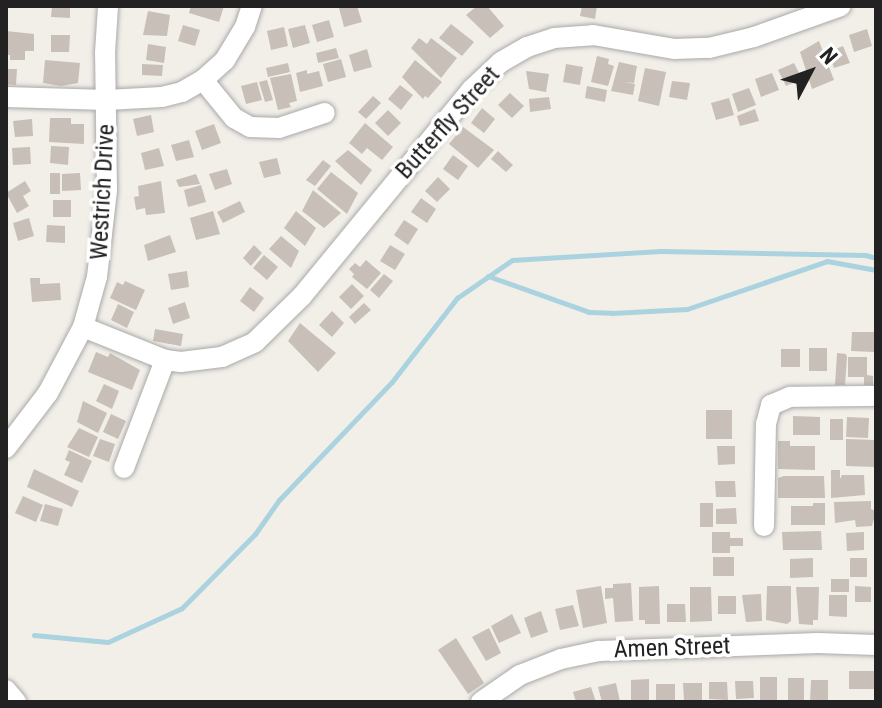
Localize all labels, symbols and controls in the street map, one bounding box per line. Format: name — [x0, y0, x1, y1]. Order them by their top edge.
north arrow — [770, 32, 850, 112]
text: N — [815, 43, 842, 69]
street label: Butterfly Street — [390, 61, 506, 185]
street label: Westrich Drive — [85, 123, 121, 261]
street label: Amen Street — [613, 632, 731, 664]

